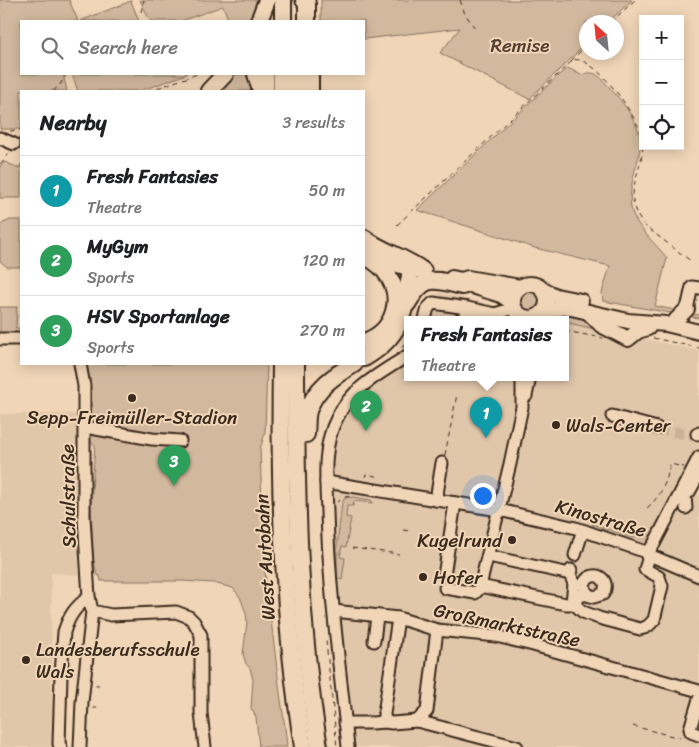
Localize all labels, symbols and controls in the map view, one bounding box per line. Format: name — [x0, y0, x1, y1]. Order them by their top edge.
north arrow — [579, 15, 624, 60]
map controls — [639, 15, 684, 150]
button: + — [639, 15, 684, 60]
search box — [20, 20, 365, 75]
park label: Remise — [490, 29, 550, 62]
text: Search here — [78, 31, 178, 64]
icon: search — [38, 34, 66, 62]
button: − — [639, 60, 684, 105]
text: Nearby — [40, 104, 106, 142]
button: locate — [639, 105, 684, 150]
text: 3 results — [282, 108, 345, 137]
text: Fresh Fantasies — [87, 160, 218, 193]
text: 1 — [53, 176, 59, 205]
text: 50 m — [309, 176, 345, 205]
text: Theatre — [87, 193, 142, 222]
text: MyGym — [87, 230, 149, 263]
text: 2 — [51, 246, 61, 275]
text: 120 m — [302, 246, 345, 275]
text: Sports — [87, 263, 134, 292]
text: HSV Sportanlage — [87, 300, 230, 333]
text: 3 — [52, 316, 60, 345]
text: 270 m — [300, 316, 345, 345]
popup — [404, 316, 569, 381]
text: Fresh Fantasies — [421, 318, 552, 351]
text: Sports — [87, 333, 134, 362]
text: Theatre — [421, 351, 476, 380]
pin: 2 — [350, 390, 382, 431]
marker: Sepp-Freimüller-Stadion — [126, 392, 138, 404]
pin: 1 — [470, 397, 502, 438]
place label: Sepp-Freimüller-Stadion — [27, 401, 237, 434]
place label: Wals-Center — [566, 409, 672, 442]
marker: Wals-Center — [550, 419, 562, 431]
street label: Schulstraße — [51, 444, 85, 548]
pin: 3 — [158, 445, 190, 486]
your location — [470, 483, 496, 509]
street label: Kinostraße — [552, 489, 651, 547]
street label: West Autobahn — [245, 493, 285, 621]
place label: Kugelrund — [417, 524, 503, 557]
marker: Kugelrund — [506, 534, 518, 546]
place label: Hofer — [433, 561, 483, 594]
marker: Hofer — [417, 571, 429, 583]
street label: Großmarktstraße — [431, 593, 584, 657]
place label: Landesberufsschule Wals — [36, 633, 200, 688]
marker: Landesberufsschule Wals — [20, 654, 32, 666]

